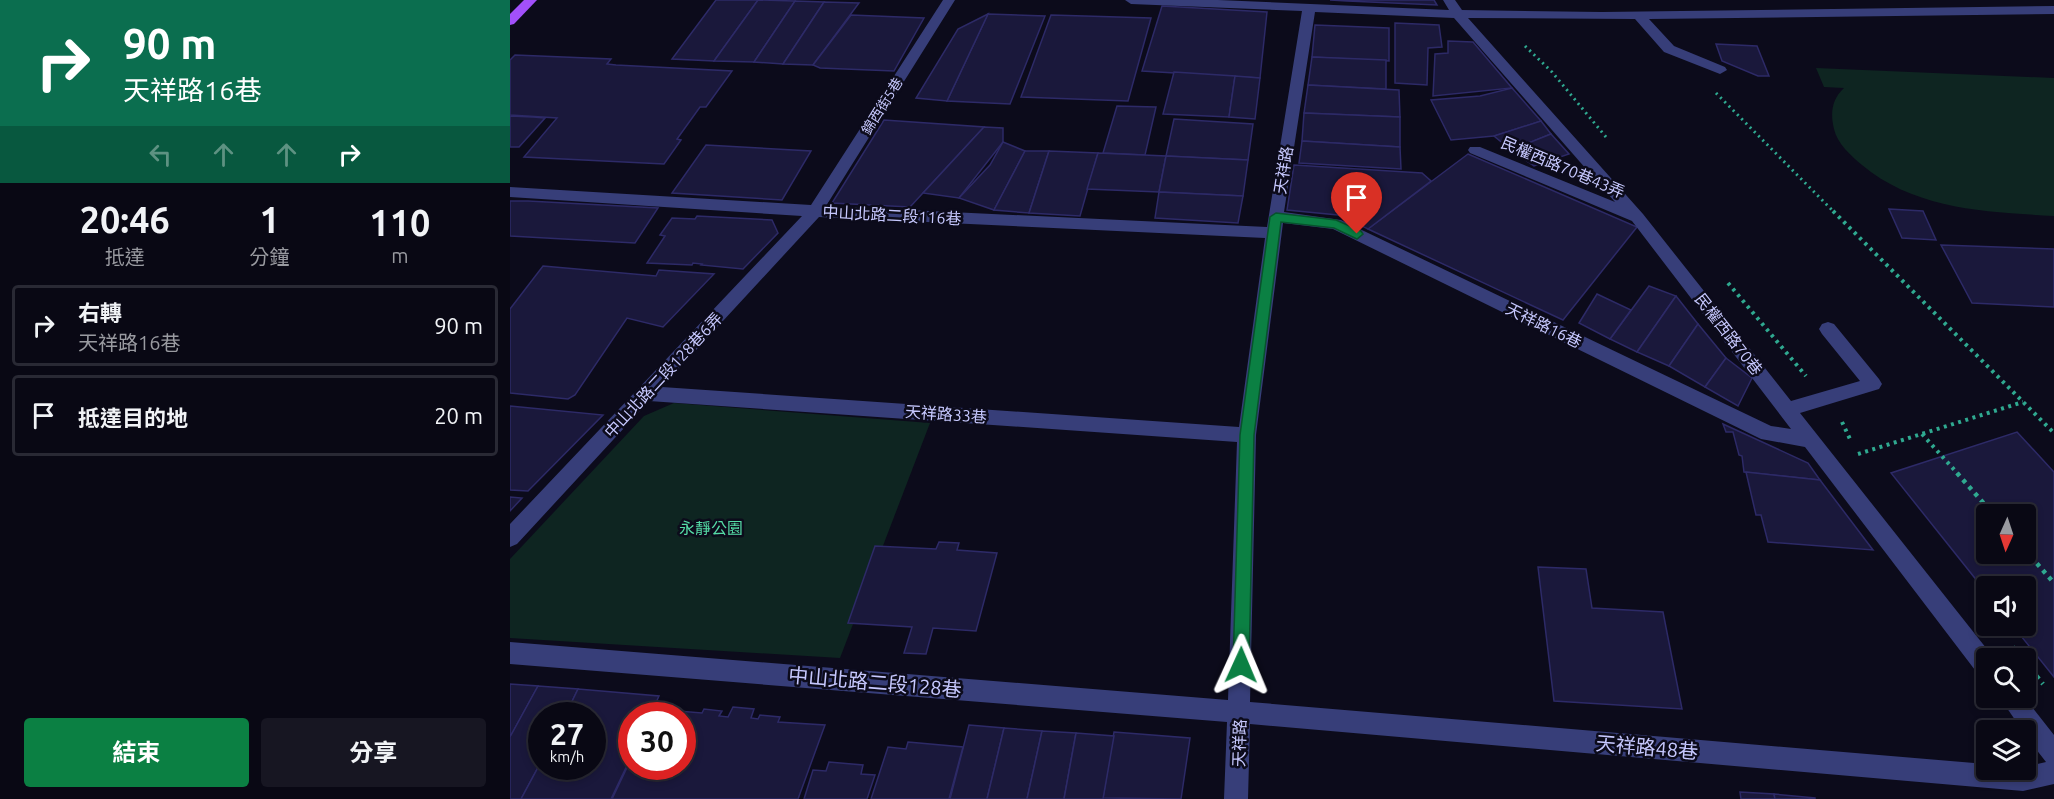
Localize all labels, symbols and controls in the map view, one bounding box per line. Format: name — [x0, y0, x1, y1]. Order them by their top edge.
text: 90 m — [123, 20, 217, 67]
icon: right — [24, 24, 102, 102]
text: 天祥路16巷 — [123, 75, 261, 105]
street label: 錦西街5巷 — [858, 75, 906, 137]
street label: 民權西路70巷43弄 — [1499, 133, 1627, 201]
icon: left — [144, 138, 177, 171]
icon: ahead — [207, 138, 240, 171]
icon: ahead — [270, 138, 303, 171]
icon: right — [333, 138, 366, 171]
street label: 天祥路 — [1270, 145, 1296, 195]
pin — [1331, 172, 1382, 234]
icon: arrive — [1340, 181, 1373, 214]
text: 20:46 — [80, 199, 170, 240]
text: 1 — [259, 199, 280, 240]
text: 110 — [369, 202, 430, 243]
street label: 中山北路二段116巷 — [822, 202, 962, 228]
text: m — [391, 244, 408, 267]
text: 抵達 — [105, 245, 145, 268]
text: 分鐘 — [250, 245, 290, 268]
street label: 民權西路70巷 — [1692, 290, 1766, 378]
street label: 天祥路16巷 — [1503, 299, 1585, 351]
text: 右轉 — [78, 300, 122, 325]
icon: right — [27, 309, 60, 342]
street label: 中山北路二段128巷6弄 — [600, 309, 726, 441]
text: 90 m — [434, 313, 483, 338]
text: 天祥路16巷 — [78, 331, 181, 354]
icon: arrive — [27, 399, 60, 432]
street label: 天祥路33巷 — [904, 402, 988, 426]
text: 20 m — [434, 403, 483, 428]
text: 抵達目的地 — [78, 405, 188, 430]
north arrow — [1976, 504, 2036, 564]
map controls — [1976, 504, 2036, 780]
park label: 永靜公園 — [679, 519, 743, 537]
button: sound — [1976, 576, 2036, 636]
position arrow — [1209, 633, 1273, 697]
button: search — [1976, 648, 2036, 708]
street label: 中山北路二段128巷 — [787, 663, 963, 701]
speed limit sign: 30 — [618, 702, 696, 780]
text: 27 — [550, 717, 584, 751]
button: 結束 — [24, 718, 249, 787]
button: 分享 — [261, 718, 486, 787]
street label: 天祥路 — [1229, 719, 1249, 767]
button: layers — [1976, 720, 2036, 780]
street label: 天祥路48巷 — [1595, 731, 1699, 763]
text: km/h — [550, 748, 584, 765]

